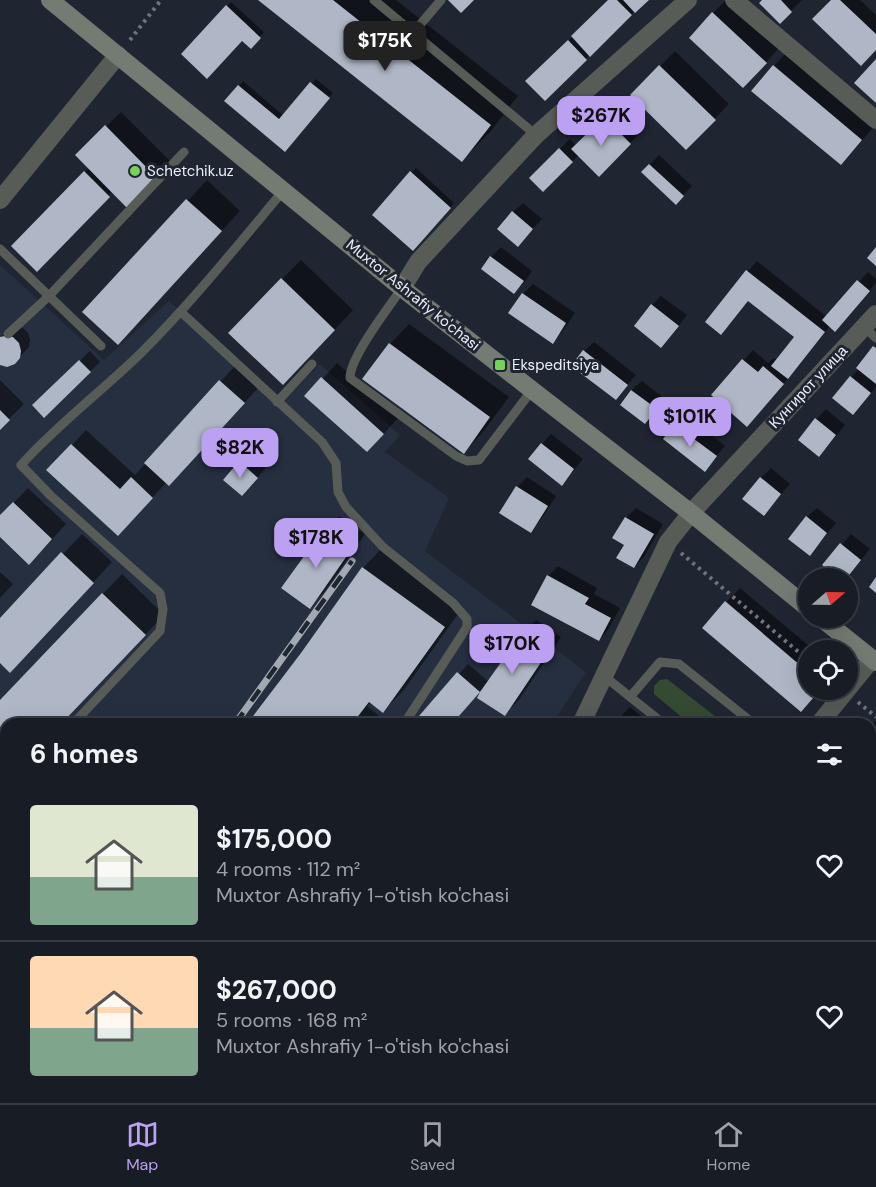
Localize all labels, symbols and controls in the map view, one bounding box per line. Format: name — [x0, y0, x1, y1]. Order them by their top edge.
pin: $175K — [343, 21, 427, 72]
text: $175K — [357, 27, 413, 53]
pin: $267K — [559, 96, 643, 147]
text: $267K — [571, 102, 631, 128]
place label: Schetchik.uz — [147, 161, 234, 181]
marker: Schetchik.uz — [128, 164, 142, 178]
street label: Muxtor Ashrafiy ko'chasi — [342, 235, 484, 355]
street label: Кунгирот улица — [764, 341, 852, 433]
place label: Ekspeditsiya — [512, 355, 599, 375]
marker: Ekspeditsiya — [493, 358, 507, 372]
pin: $101K — [648, 397, 732, 448]
text: $101K — [663, 403, 717, 429]
pin: $82K — [204, 428, 276, 479]
text: $82K — [215, 434, 265, 460]
pin: $178K — [274, 518, 358, 569]
text: $178K — [288, 524, 344, 550]
north arrow — [798, 568, 858, 628]
map controls — [798, 568, 858, 700]
pin: $170K — [470, 624, 554, 675]
text: $170K — [483, 630, 541, 656]
button: locate — [798, 640, 858, 700]
text: 6 homes — [30, 737, 138, 771]
icon: filters — [813, 738, 846, 771]
text: $175,000 — [216, 822, 332, 856]
icon: home — [78, 829, 150, 901]
icon: heart — [813, 849, 846, 882]
text: 4 rooms · 112 m² — [216, 856, 360, 882]
text: Muxtor Ashrafiy 1-o'tish ko'chasi — [216, 882, 509, 908]
text: $267,000 — [216, 973, 337, 1007]
icon: home — [78, 980, 150, 1052]
icon: heart — [813, 1000, 846, 1033]
text: 5 rooms · 168 m² — [216, 1007, 367, 1033]
text: Muxtor Ashrafiy 1-o'tish ko'chasi — [216, 1033, 509, 1059]
tab: Map — [126, 1118, 159, 1175]
tab: Saved — [410, 1118, 455, 1175]
tab: Home — [707, 1118, 750, 1175]

